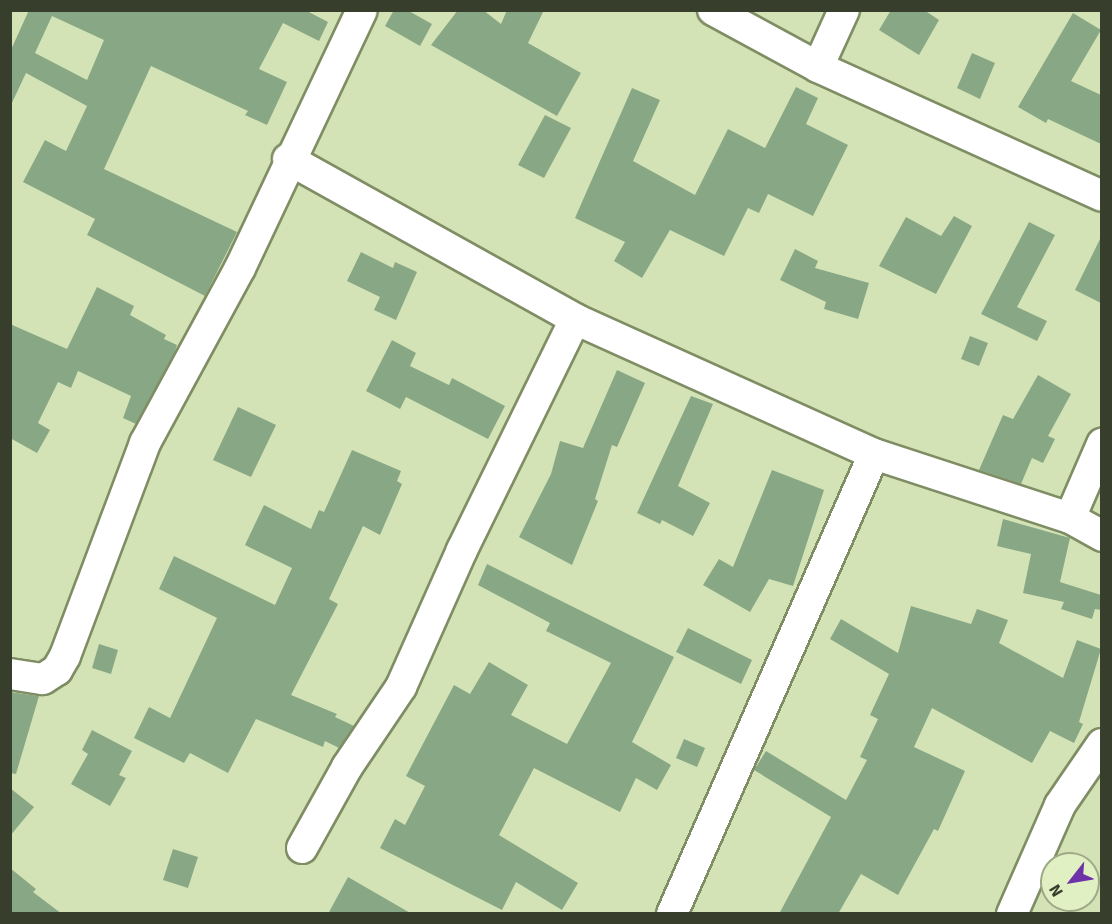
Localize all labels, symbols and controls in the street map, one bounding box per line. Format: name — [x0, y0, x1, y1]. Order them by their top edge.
north arrow — [1040, 852, 1100, 912]
text: N — [1045, 880, 1068, 900]

